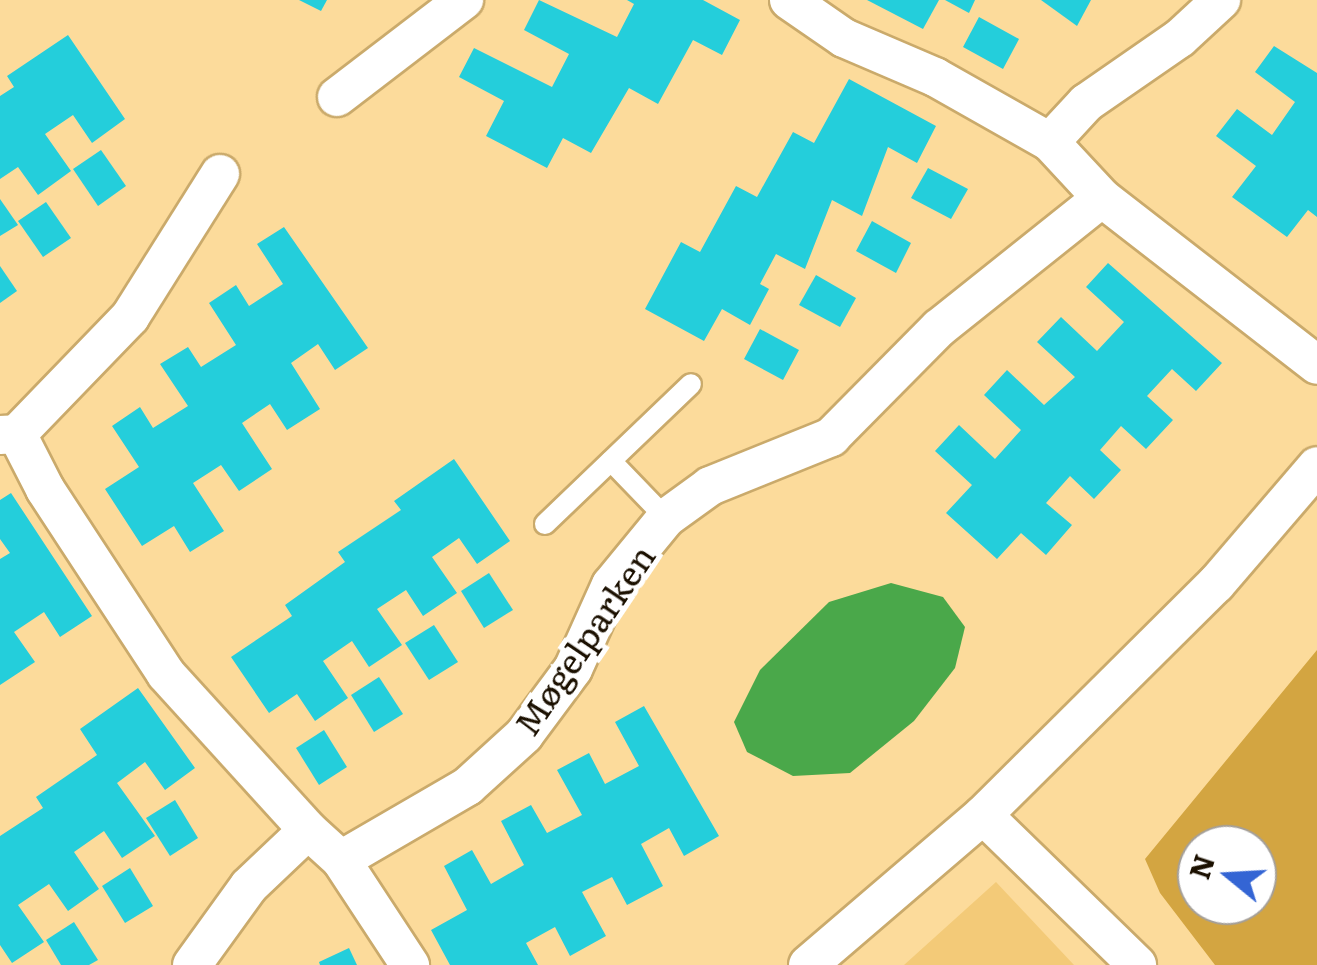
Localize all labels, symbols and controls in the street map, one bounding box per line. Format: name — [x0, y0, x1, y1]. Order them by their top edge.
street label: Møgelparken — [504, 536, 662, 742]
north arrow — [1177, 825, 1277, 925]
text: N — [1177, 849, 1224, 884]

